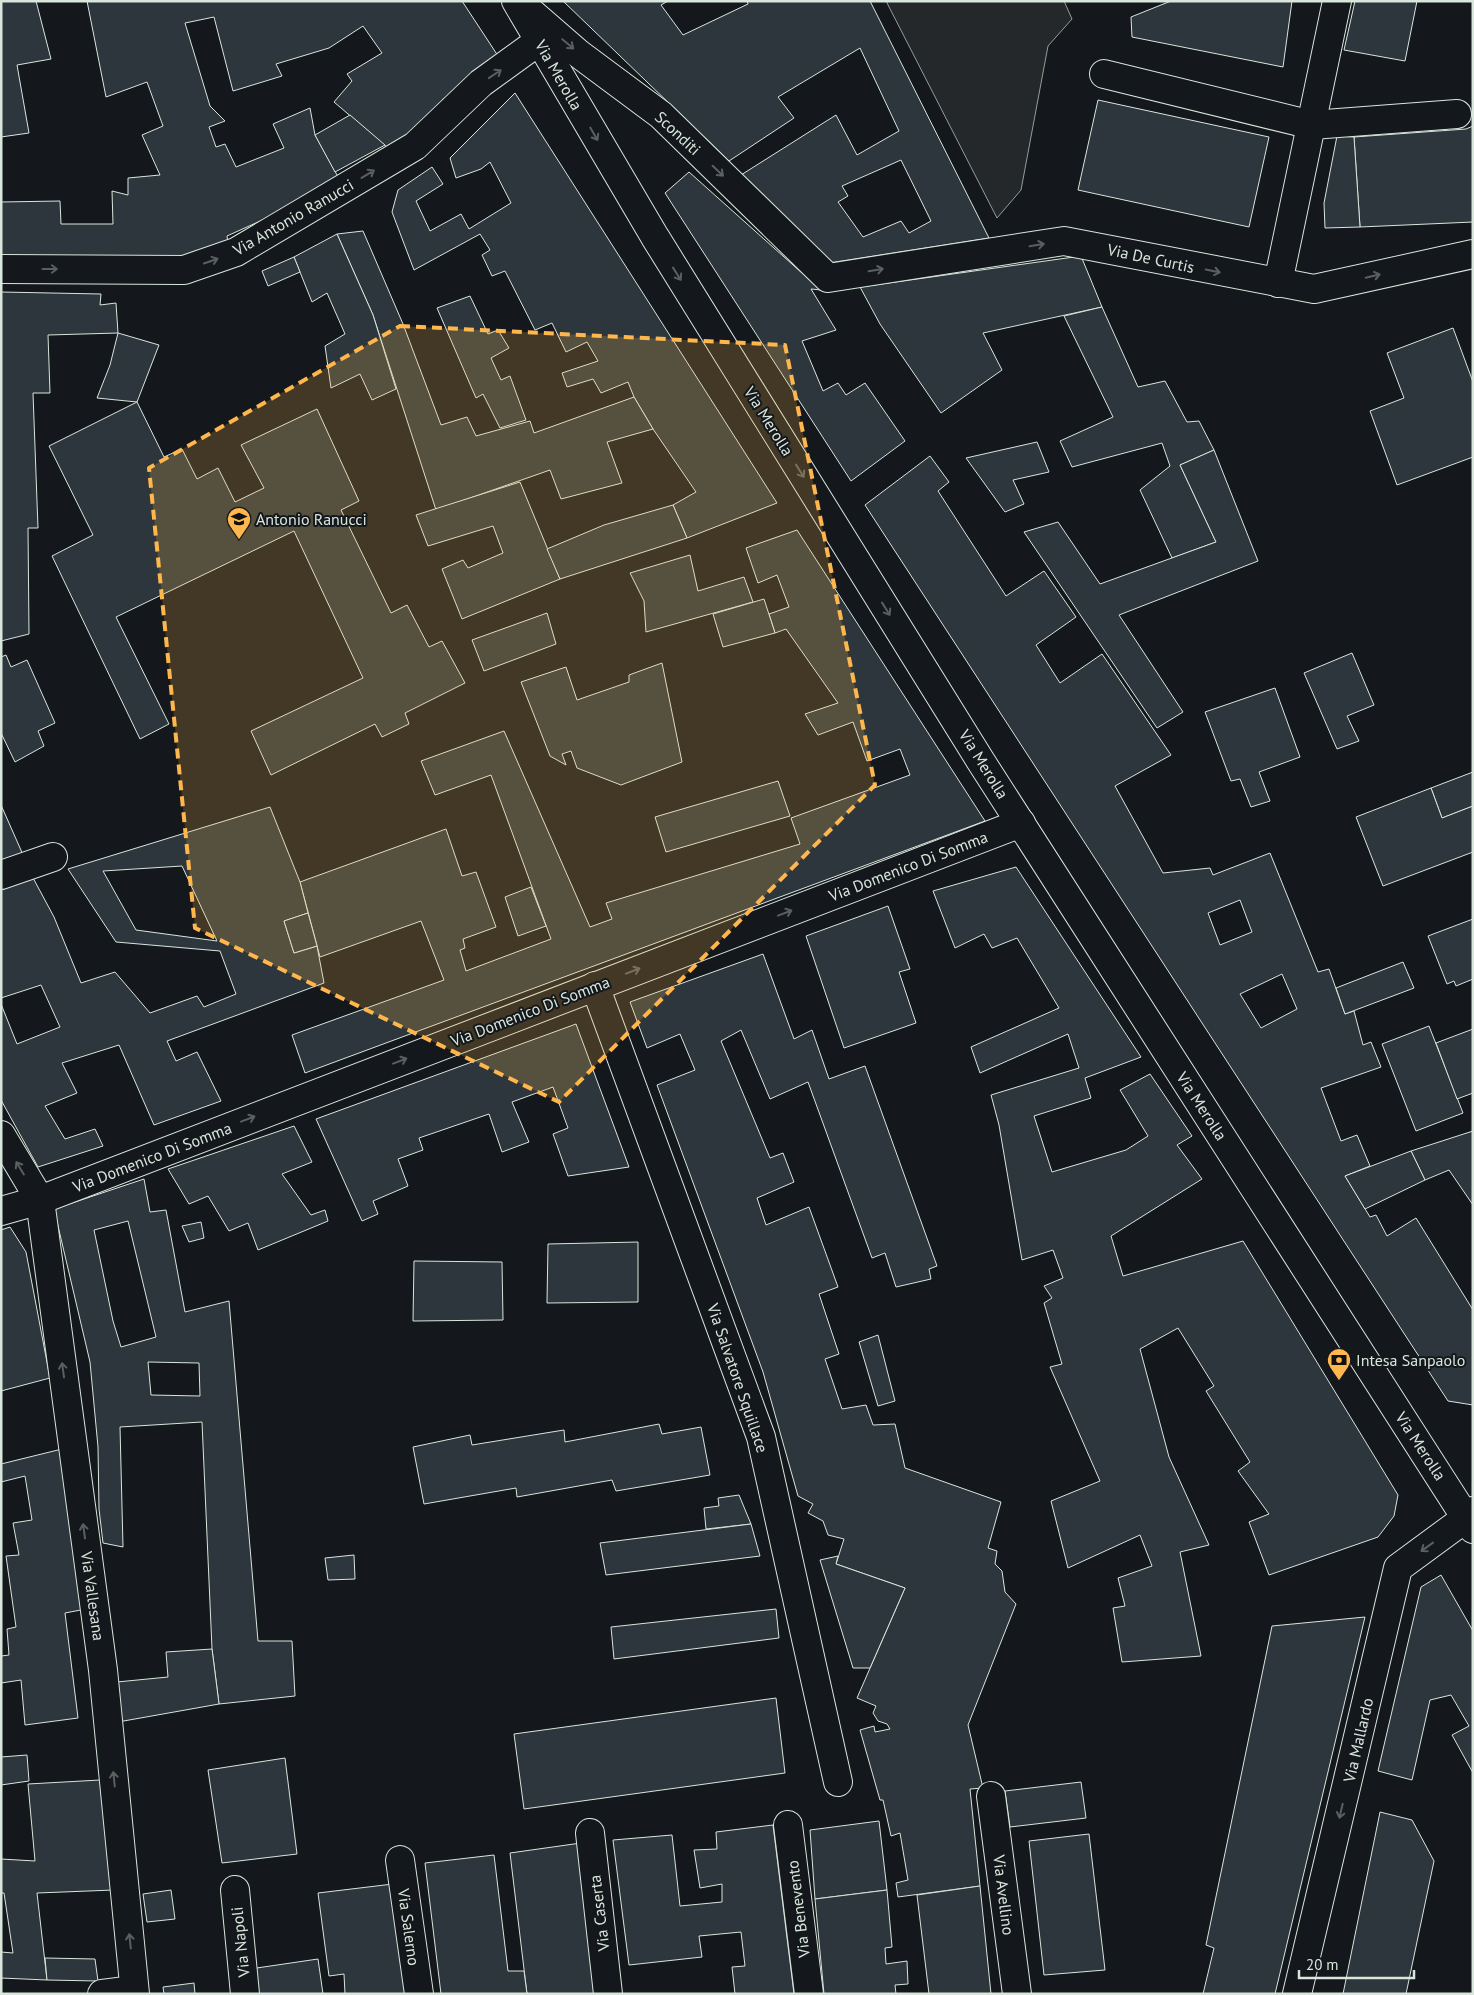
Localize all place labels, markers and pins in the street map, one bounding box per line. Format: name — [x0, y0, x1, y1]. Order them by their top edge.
school or university icon: Antonio Ranucci — [226, 506, 252, 540]
place label: Antonio Ranucci — [256, 509, 367, 529]
bank icon: Intesa Sanpaolo — [1326, 1347, 1352, 1381]
place label: Intesa Sanpaolo — [1356, 1350, 1465, 1370]

